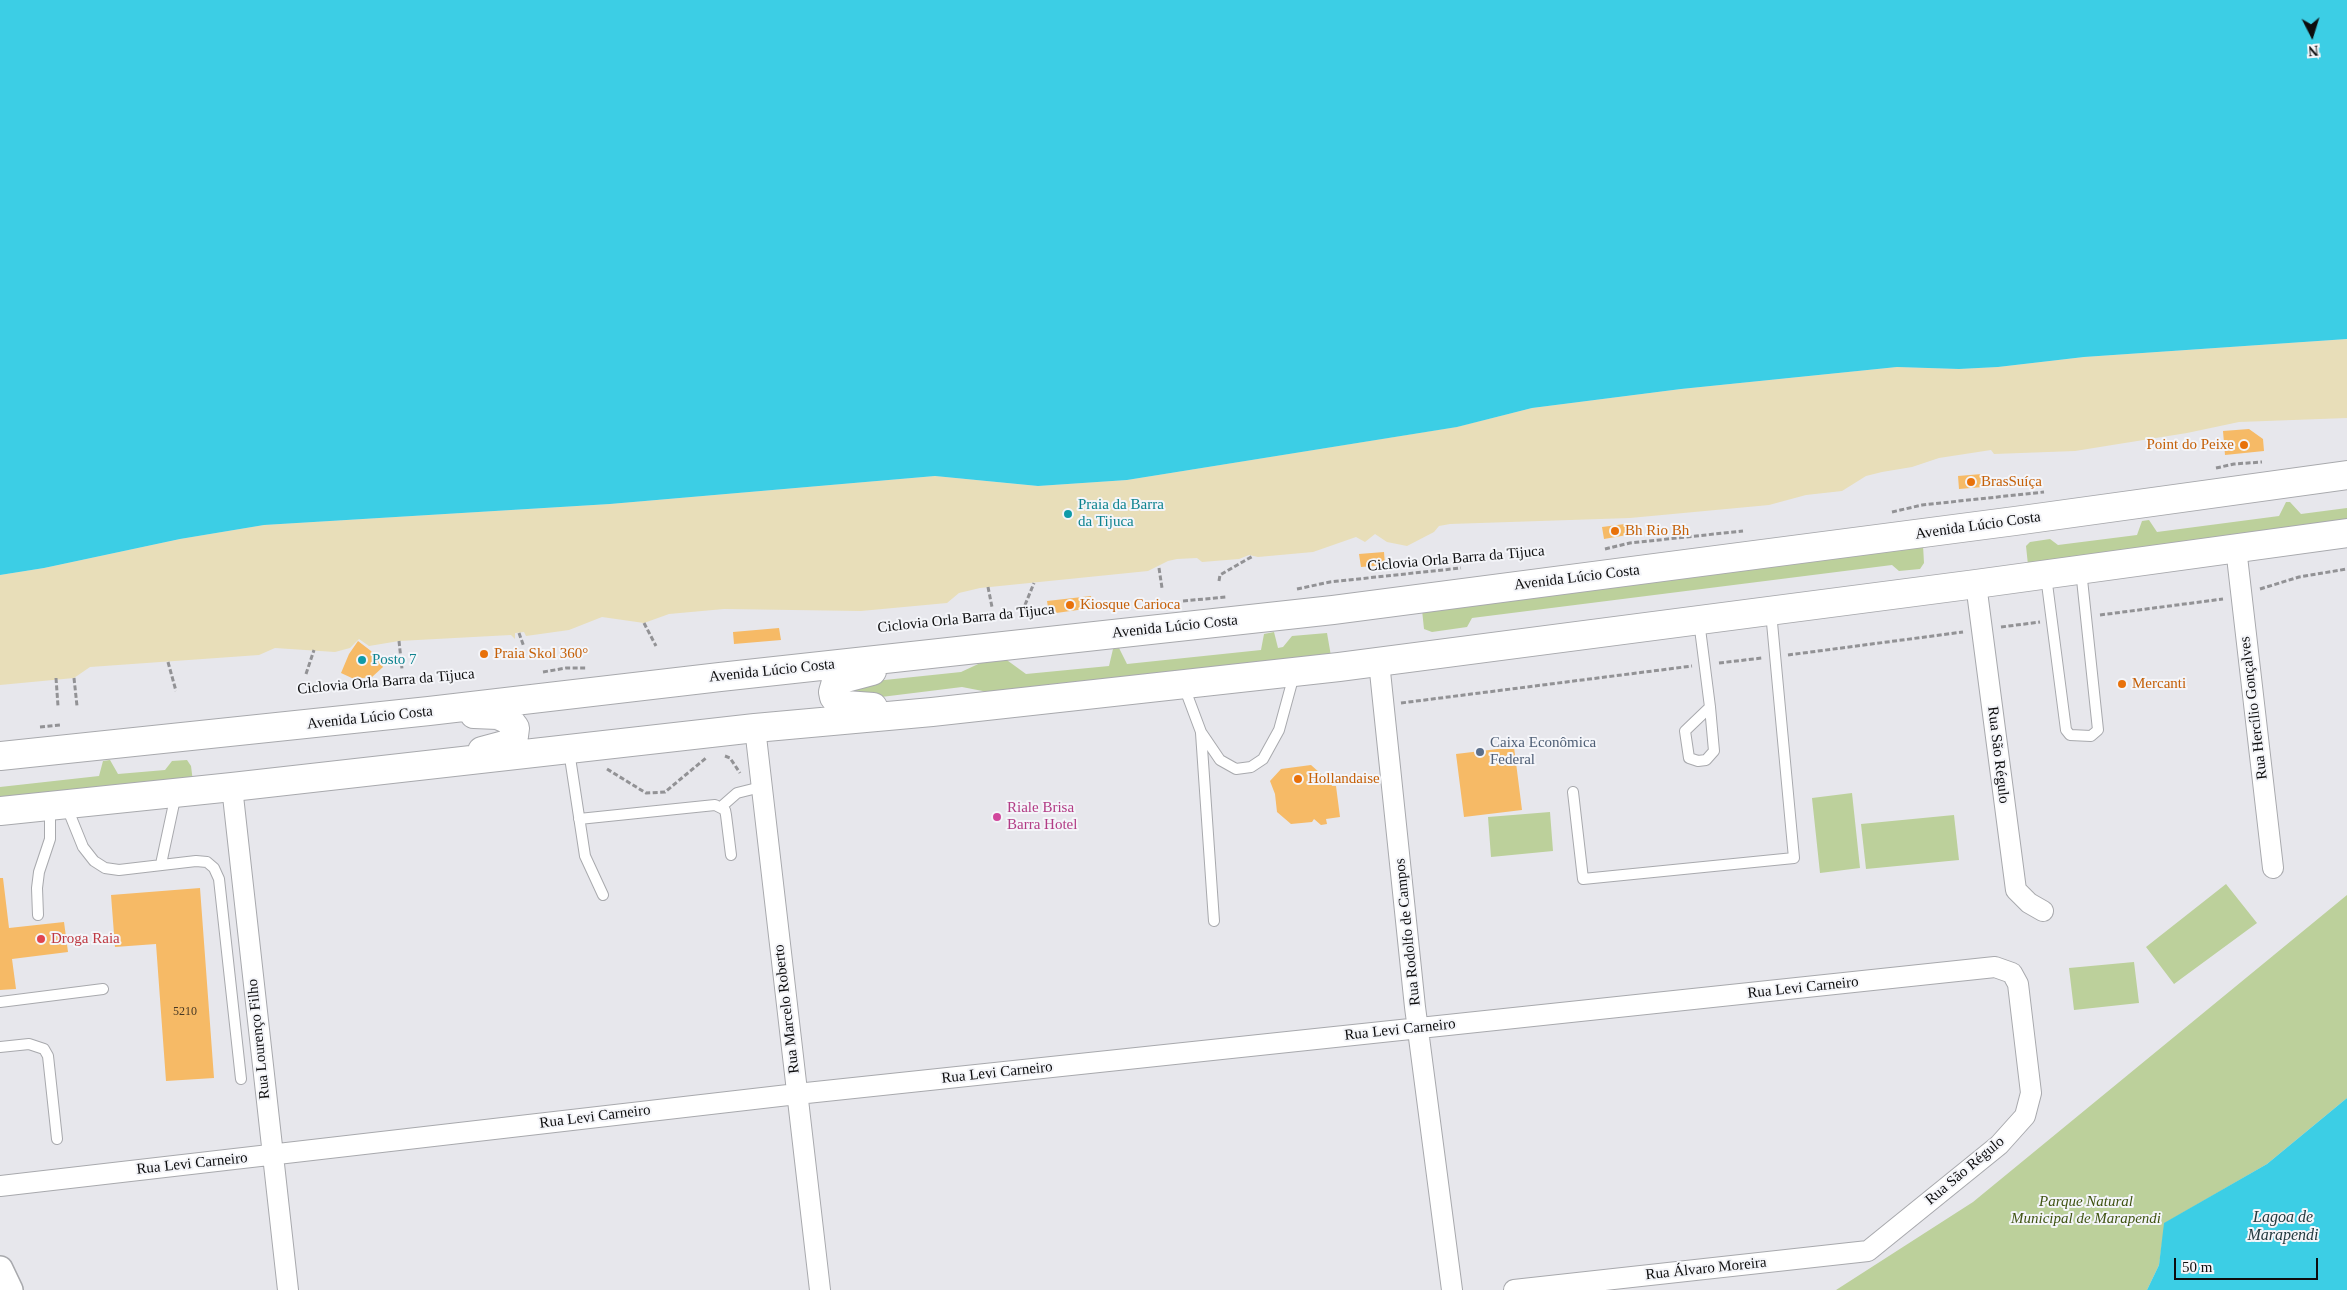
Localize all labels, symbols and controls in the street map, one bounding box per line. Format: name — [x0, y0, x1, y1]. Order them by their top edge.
north arrow — [2287, 10, 2337, 60]
text: N — [2308, 43, 2319, 58]
place label: Point do Peixe — [2146, 436, 2234, 454]
marker: Point do Peixe — [2238, 439, 2250, 451]
place label: BrasSuíça — [1981, 473, 2042, 491]
marker: BrasSuíça — [1965, 476, 1977, 488]
place label: Praia da Barra da Tijuca — [1078, 496, 1164, 531]
marker: Praia da Barra da Tijuca — [1062, 508, 1074, 520]
street label: Avenida Lúcio Costa — [1914, 508, 2042, 544]
place label: Bh Rio Bh — [1625, 522, 1689, 540]
marker: Bh Rio Bh — [1609, 525, 1621, 537]
street label: Ciclovia Orla Barra da Tijuca — [1367, 542, 1545, 576]
street label: Avenida Lúcio Costa — [1513, 561, 1641, 595]
place label: Kiosque Carioca — [1080, 596, 1180, 614]
marker: Kiosque Carioca — [1064, 599, 1076, 611]
street label: Ciclovia Orla Barra da Tijuca — [877, 601, 1055, 637]
street label: Avenida Lúcio Costa — [1111, 611, 1239, 643]
street label: Rua Hercílio Gonçalves — [2236, 635, 2272, 781]
place label: Praia Skol 360° — [494, 645, 588, 663]
marker: Praia Skol 360° — [478, 648, 490, 660]
place label: Posto 7 — [372, 651, 417, 669]
marker: Posto 7 — [356, 654, 368, 666]
street label: Avenida Lúcio Costa — [708, 655, 836, 687]
street label: Ciclovia Orla Barra da Tijuca — [297, 665, 475, 699]
place label: Mercanti — [2132, 675, 2186, 693]
marker: Mercanti — [2116, 678, 2128, 690]
street label: Avenida Lúcio Costa — [306, 702, 434, 734]
street label: Rua São Régulo — [1983, 706, 2013, 804]
place label: Caixa Econômica Federal — [1490, 734, 1596, 769]
marker: Caixa Econômica Federal — [1474, 746, 1486, 758]
place label: Hollandaise — [1308, 770, 1380, 788]
marker: Hollandaise — [1292, 773, 1304, 785]
place label: Riale Brisa Barra Hotel — [1007, 799, 1077, 834]
marker: Riale Brisa Barra Hotel — [991, 811, 1003, 823]
street label: Rua Rodolfo de Campos — [1391, 858, 1425, 1006]
place label: Droga Raia — [51, 930, 120, 948]
marker: Droga Raia — [35, 933, 47, 945]
street label: Rua Marcelo Roberto — [770, 943, 804, 1075]
street label: Rua Levi Carneiro — [1747, 973, 1859, 1003]
street label: Rua Lourenço Filho — [244, 978, 274, 1100]
house number: 5210 — [173, 1005, 197, 1019]
street label: Rua Levi Carneiro — [1344, 1015, 1456, 1045]
street label: Rua Levi Carneiro — [941, 1058, 1053, 1088]
street label: Rua Levi Carneiro — [539, 1101, 651, 1133]
street label: Rua São Régulo — [1922, 1133, 2008, 1209]
street label: Rua Levi Carneiro — [136, 1149, 248, 1179]
park label: Parque Natural Municipal de Marapendi — [2011, 1193, 2161, 1228]
water label: Lagoa de Marapendi — [2247, 1208, 2319, 1246]
scale bar — [2177, 1248, 2321, 1280]
street label: Rua Álvaro Moreira — [1645, 1254, 1767, 1284]
text: 50 m — [2182, 1259, 2212, 1275]

